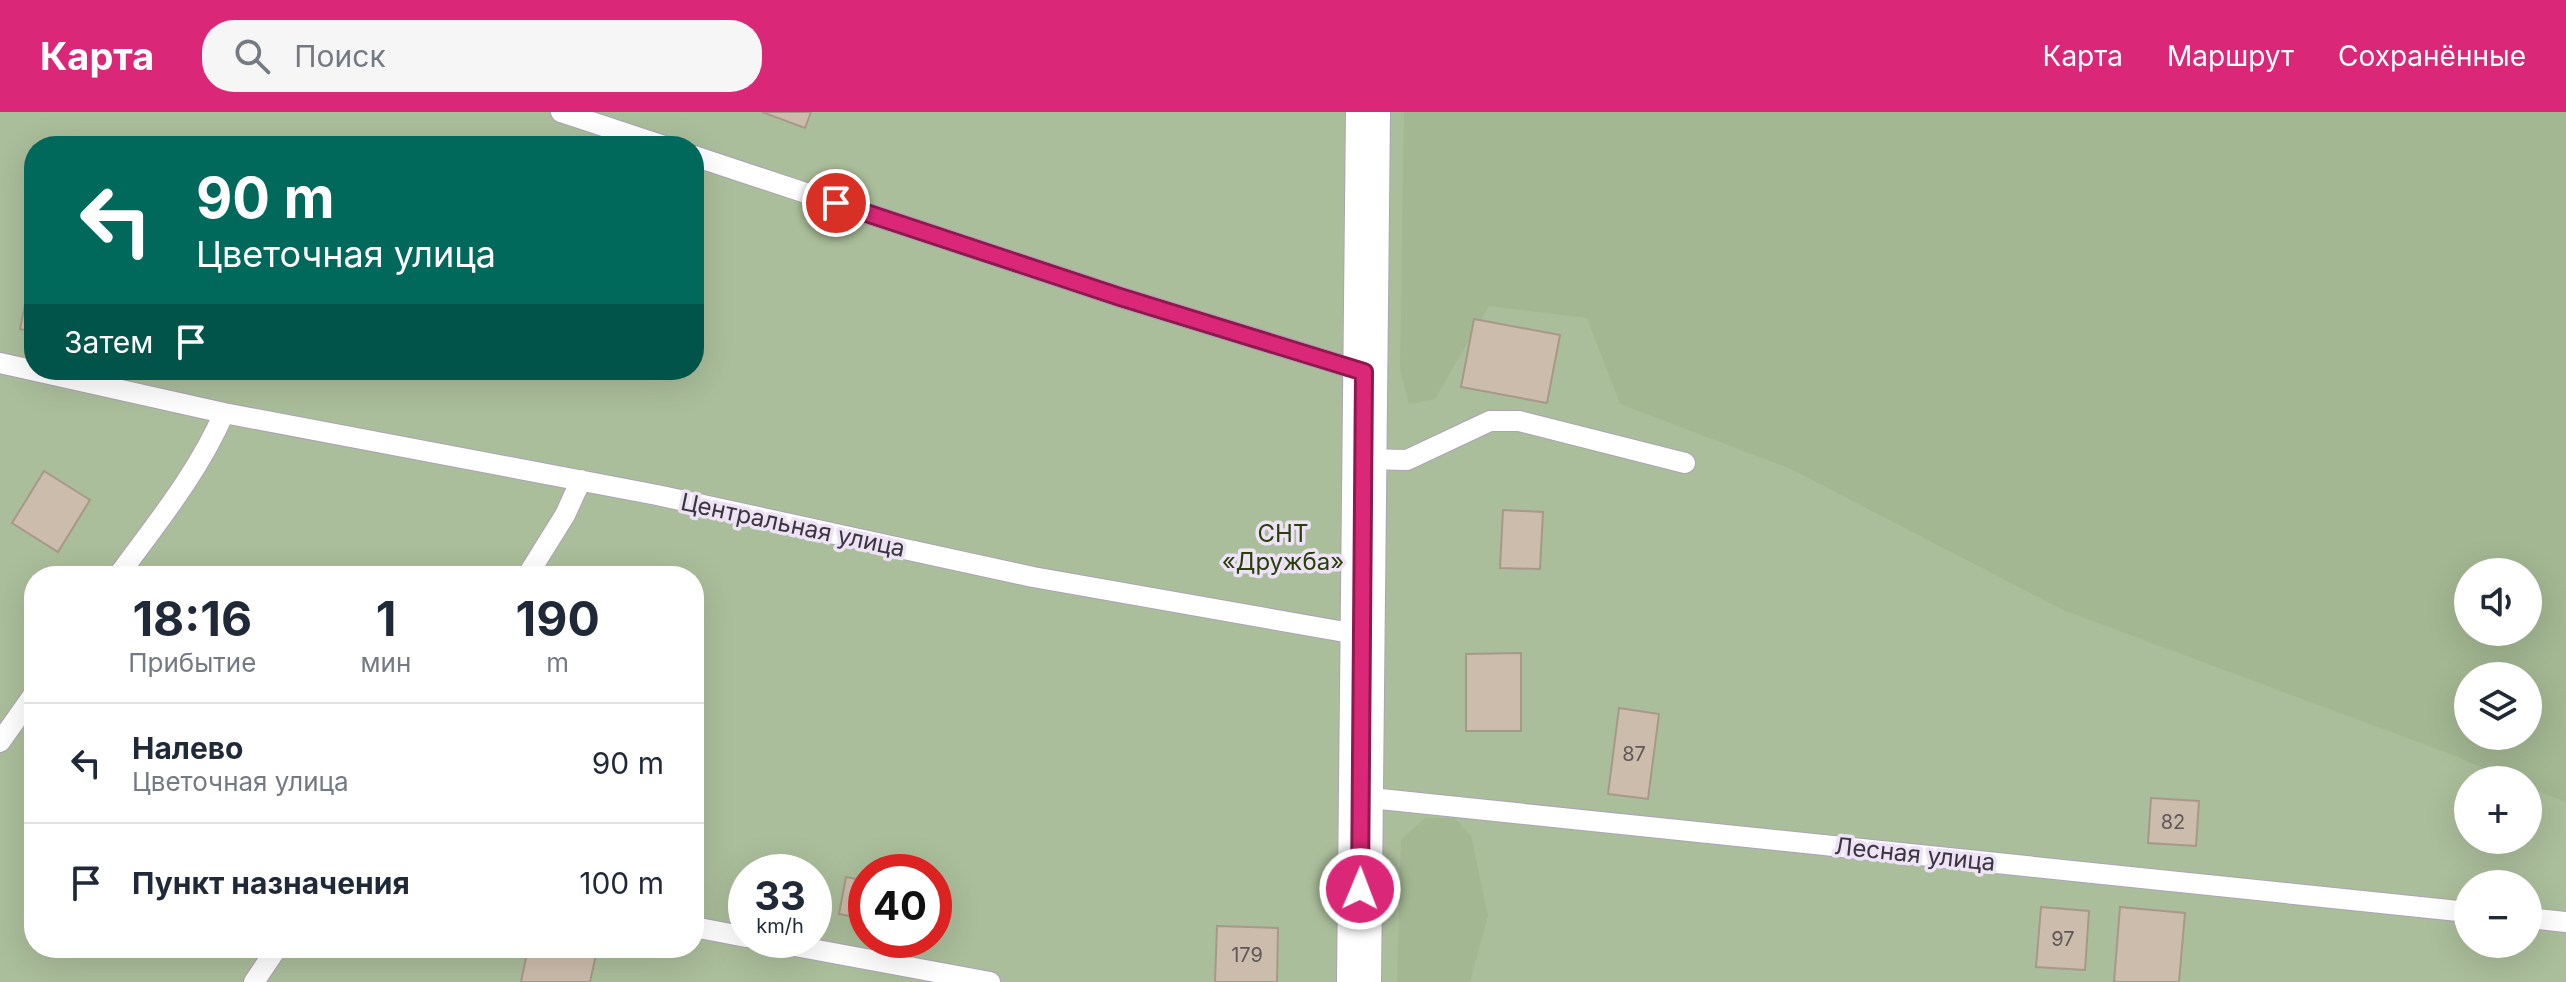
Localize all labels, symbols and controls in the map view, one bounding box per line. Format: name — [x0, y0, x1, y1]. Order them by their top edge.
search box — [202, 20, 762, 92]
text: Карта — [40, 33, 154, 79]
icon: search — [230, 34, 274, 78]
text: Поиск — [294, 38, 386, 74]
text: Карта — [2043, 39, 2123, 73]
text: Маршрут — [2167, 39, 2294, 73]
text: Сохранённые — [2338, 39, 2526, 73]
text: 90 m — [196, 164, 335, 232]
icon: left — [64, 168, 168, 272]
pin — [802, 169, 870, 237]
icon: arrive — [814, 181, 858, 225]
text: Цветочная улица — [196, 232, 496, 276]
icon: arrive — [169, 320, 213, 364]
text: Затем — [64, 324, 153, 360]
street label: Центральная улица — [678, 487, 908, 563]
park label: СНТ «Дружба» — [1222, 519, 1344, 576]
map controls — [2454, 558, 2542, 958]
button: sound — [2454, 558, 2542, 646]
text: 18:16 — [132, 589, 252, 648]
text: 1 — [376, 589, 396, 648]
text: 190 — [516, 589, 600, 648]
text: Прибытие — [128, 647, 256, 678]
text: мин — [361, 647, 411, 678]
text: m — [546, 647, 569, 678]
button: layers — [2454, 662, 2542, 750]
text: Налево — [132, 730, 244, 766]
icon: left — [64, 741, 108, 785]
house number: 87 — [1622, 742, 1646, 766]
text: 90 m — [592, 745, 664, 781]
text: Цветочная улица — [132, 766, 349, 797]
button: + — [2454, 766, 2542, 854]
house number: 82 — [2161, 810, 2185, 834]
street label: Лесная улица — [1833, 831, 1997, 877]
position arrow — [1318, 847, 1402, 931]
speed limit sign: 40 — [848, 854, 952, 958]
icon: arrive — [64, 861, 108, 905]
text: Пункт назначения — [132, 865, 410, 901]
text: 100 m — [579, 865, 664, 901]
button: − — [2454, 870, 2542, 958]
text: 33 — [754, 871, 806, 920]
text: km/h — [756, 914, 804, 938]
house number: 97 — [2051, 927, 2075, 951]
house number: 179 — [1231, 943, 1263, 967]

